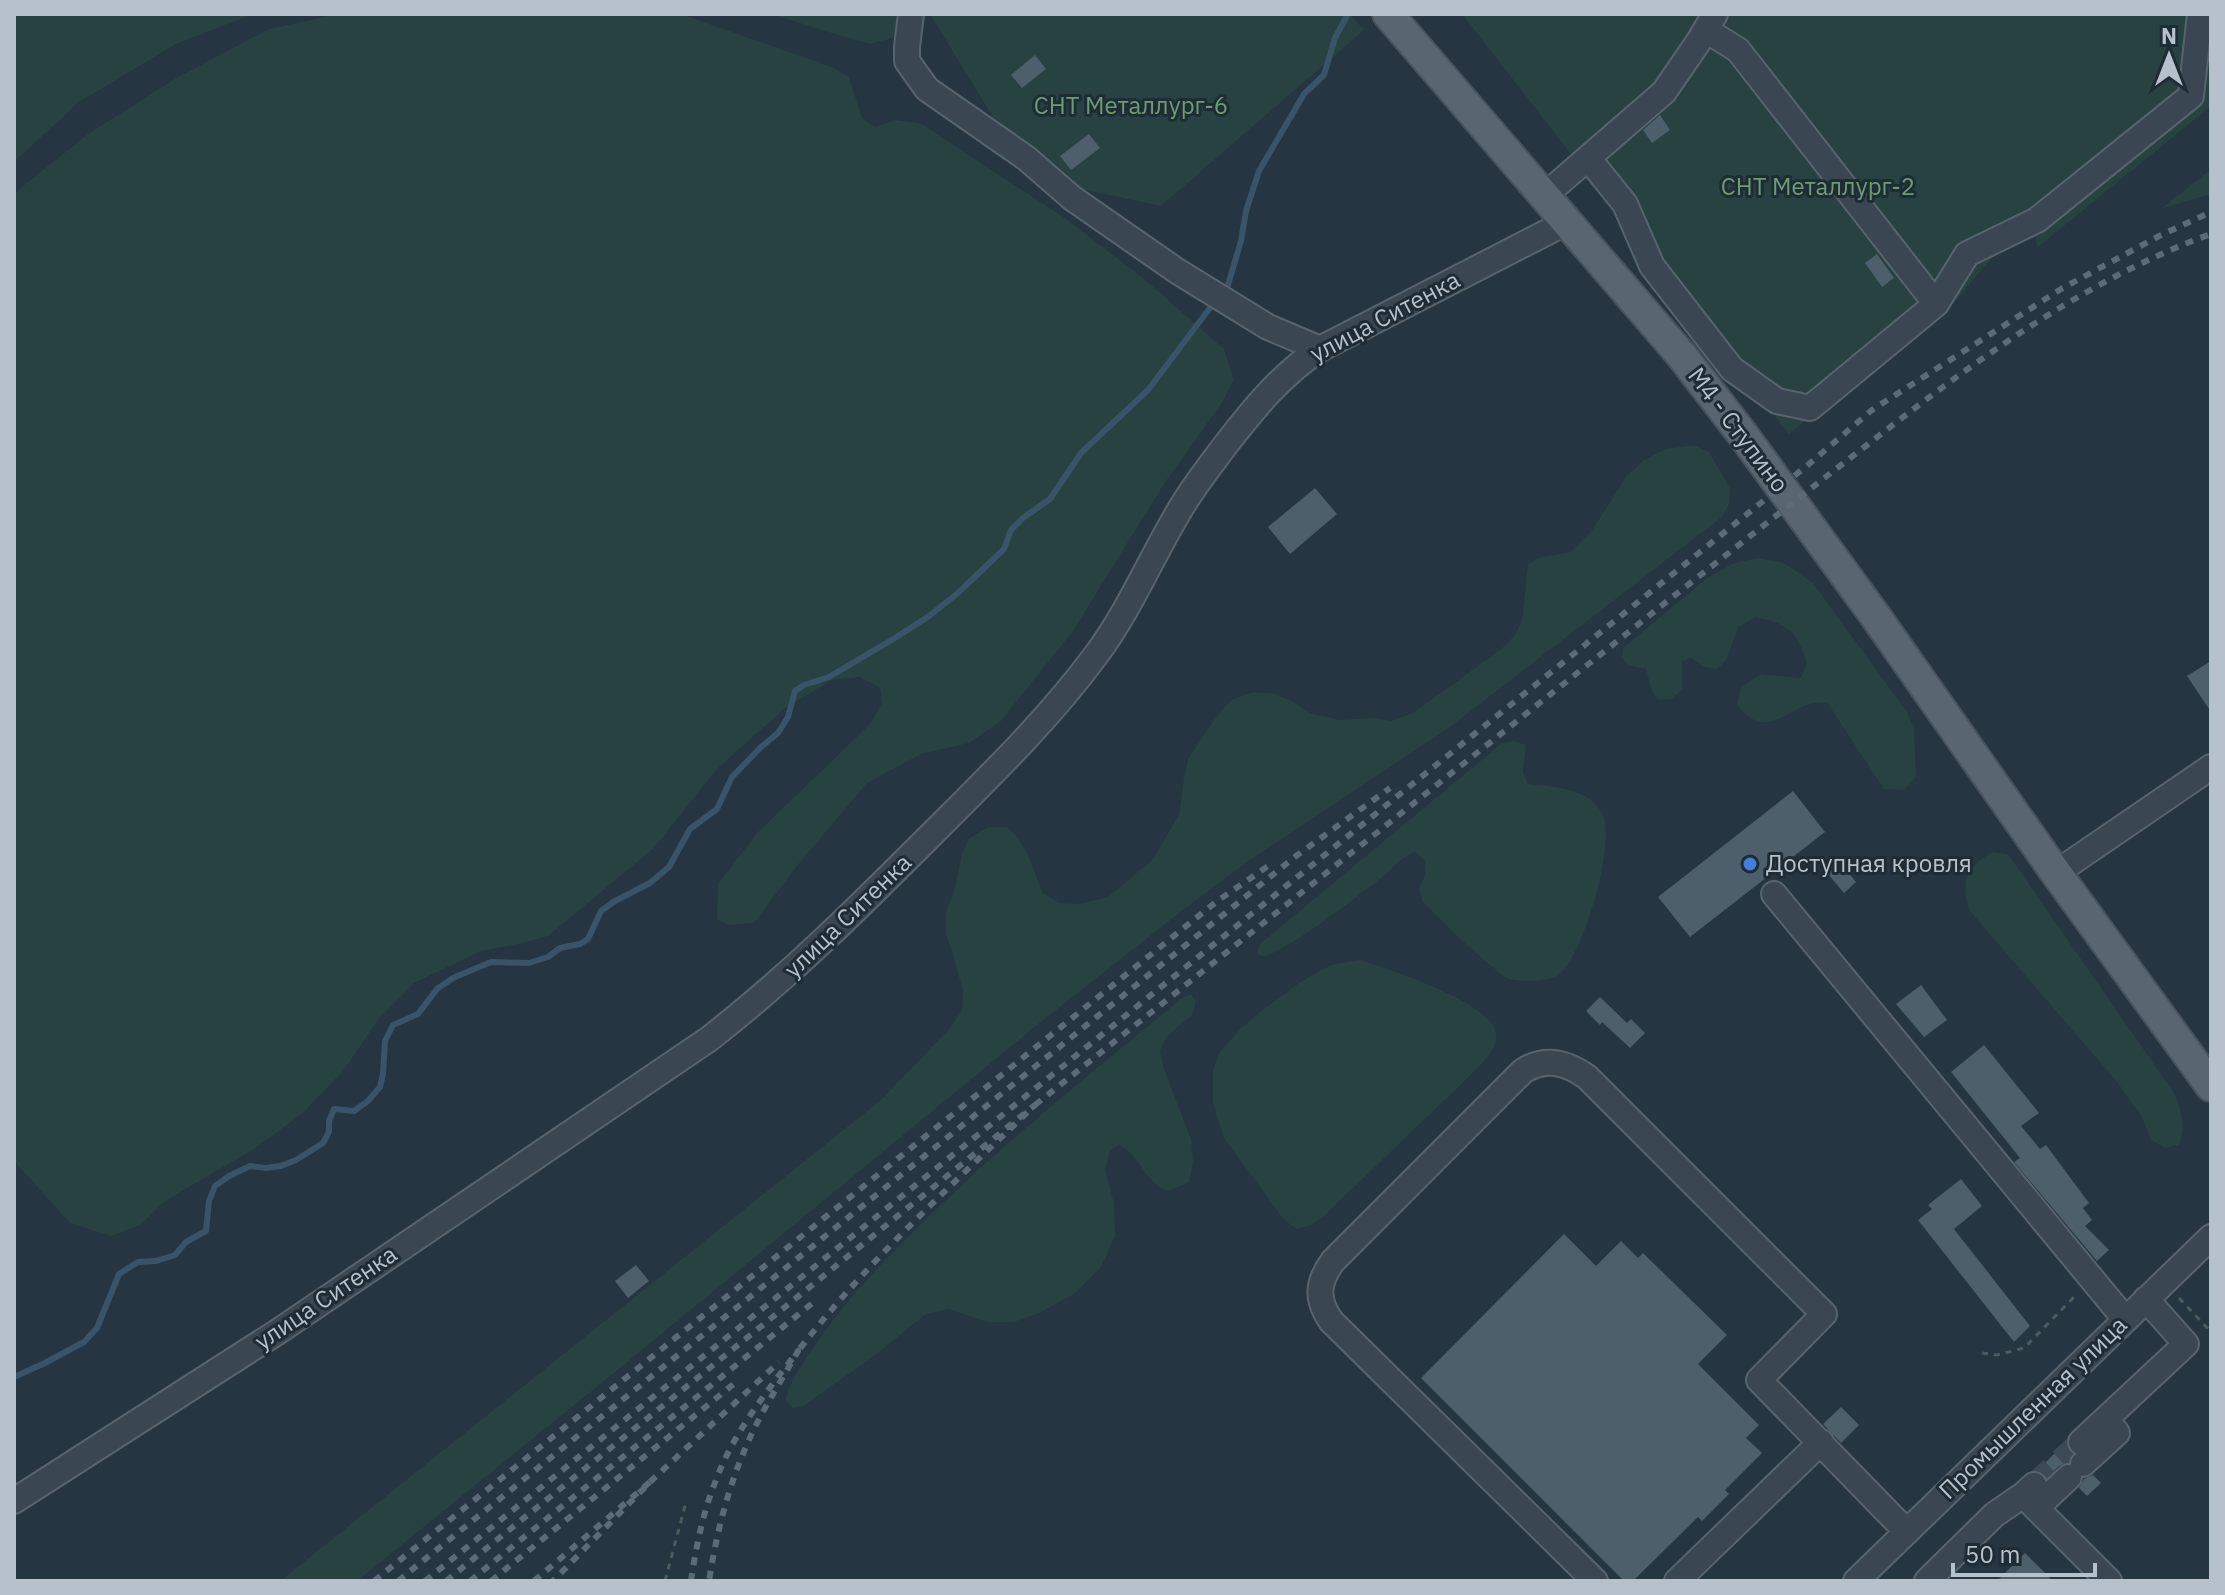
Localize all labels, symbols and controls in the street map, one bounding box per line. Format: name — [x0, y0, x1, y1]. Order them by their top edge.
north arrow — [2129, 16, 2209, 96]
text: N — [2161, 21, 2177, 50]
park label: СНТ Металлург-6 — [1034, 89, 1228, 121]
park label: СНТ Металлург-2 — [1721, 170, 1915, 202]
street label: улица Ситенка — [1304, 263, 1465, 369]
street label: М4 - Ступино — [1681, 360, 1796, 498]
street label: улица Ситенка — [777, 846, 918, 984]
place label: Доступная кровля — [1766, 847, 1972, 879]
marker: Доступная кровля — [1741, 855, 1759, 873]
street label: улица Ситенка — [248, 1238, 403, 1357]
street label: Промышленная улица — [1931, 1309, 2133, 1506]
scale bar — [1953, 1527, 2095, 1577]
text: 50 m — [1965, 1538, 2020, 1570]

